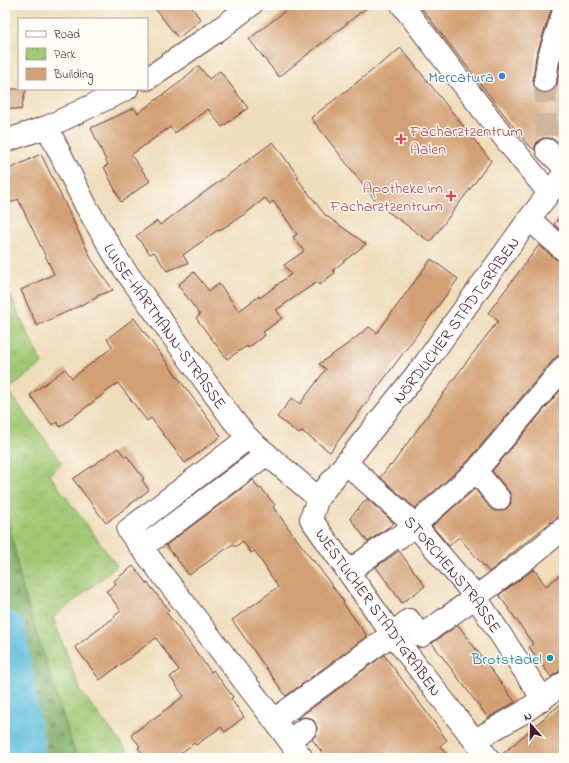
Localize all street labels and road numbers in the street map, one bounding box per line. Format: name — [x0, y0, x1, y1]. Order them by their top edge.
street label: NÖRDLICHER STADTGRABEN — [388, 232, 527, 409]
street label: LUISE-HARTMANN-STRASSE — [97, 239, 231, 415]
street label: STORCHENSTRASSE — [398, 511, 506, 639]
street label: WESTLICHER STADTGRABEN — [308, 524, 446, 702]

